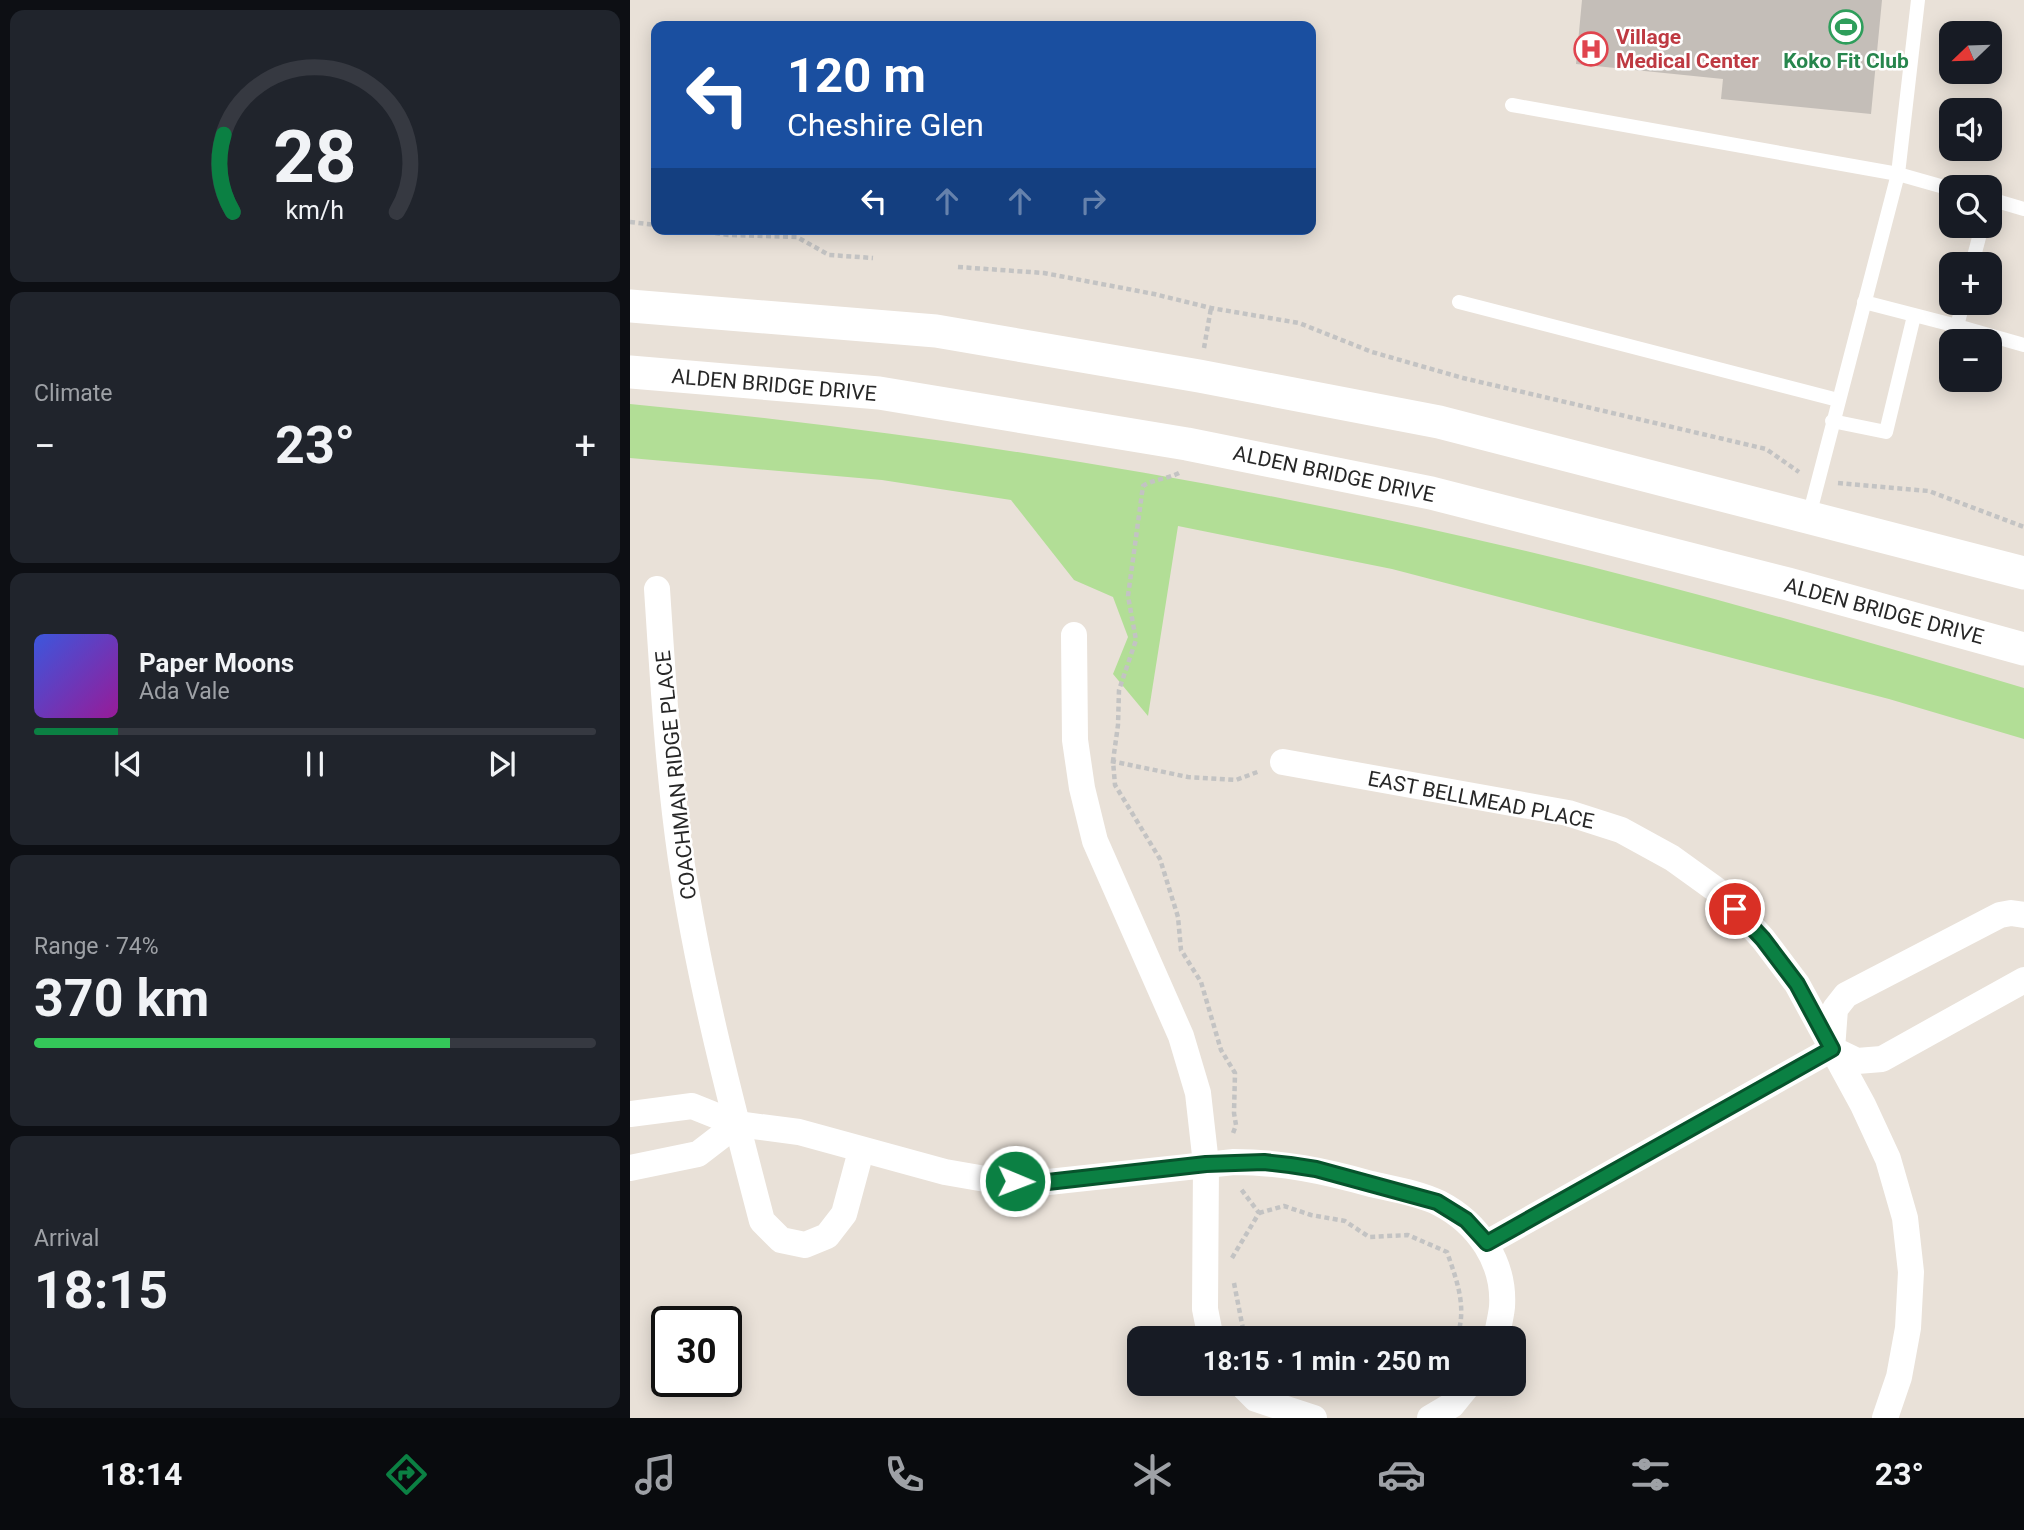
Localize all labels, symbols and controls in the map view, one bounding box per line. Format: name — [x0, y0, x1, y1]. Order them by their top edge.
sports icon: Koko Fit Club — [1827, 8, 1865, 46]
north arrow — [1939, 21, 2002, 84]
map controls — [1939, 21, 2002, 392]
place label: Village Medical Center — [1616, 25, 1759, 73]
hospital icon: Village Medical Center — [1572, 30, 1610, 68]
text: 120 m — [787, 47, 926, 104]
icon: left — [672, 49, 763, 140]
place label: Koko Fit Club — [1783, 49, 1909, 73]
button: sound — [1939, 98, 2002, 161]
text: Cheshire Glen — [787, 106, 984, 144]
text: 28 — [273, 114, 357, 200]
button: search — [1939, 175, 2002, 238]
icon: left — [855, 182, 893, 220]
icon: ahead — [928, 182, 966, 220]
icon: ahead — [1001, 182, 1039, 220]
icon: right — [1074, 182, 1112, 220]
text: km/h — [286, 196, 344, 225]
button: + — [1939, 252, 2002, 315]
button: − — [1939, 329, 2002, 392]
street label: ALDEN BRIDGE DRIVE — [671, 364, 878, 406]
text: Climate — [34, 380, 113, 407]
text: 23° — [275, 415, 355, 476]
text: − — [34, 424, 56, 468]
text: + — [574, 424, 596, 468]
street label: ALDEN BRIDGE DRIVE — [1231, 441, 1437, 507]
street label: ALDEN BRIDGE DRIVE — [1782, 573, 1986, 649]
text: Paper Moons — [139, 648, 294, 678]
street label: COACHMAN RIDGE PLACE — [651, 649, 701, 901]
text: Ada Vale — [139, 678, 230, 705]
icon: previous — [109, 745, 147, 783]
icon: pause — [296, 745, 334, 783]
icon: next — [483, 745, 521, 783]
street label: EAST BELLMEAD PLACE — [1366, 766, 1596, 834]
pin — [1705, 879, 1765, 939]
icon: arrive — [1716, 890, 1754, 928]
text: Range · 74% — [34, 933, 159, 960]
text: 370 km — [34, 968, 209, 1029]
position arrow — [978, 1144, 1052, 1218]
text: Arrival — [34, 1225, 99, 1252]
text: 18:15 — [34, 1260, 168, 1321]
speed limit sign: 30 — [651, 1306, 742, 1397]
text: 18:15 · 1 min · 250 m — [1203, 1346, 1450, 1376]
icon: directions — [382, 1450, 431, 1499]
icon: music — [631, 1450, 680, 1499]
icon: phone — [880, 1450, 929, 1499]
icon: climate — [1128, 1450, 1177, 1499]
icon: car — [1377, 1450, 1426, 1499]
icon: filters — [1626, 1450, 1675, 1499]
text: 18:14 — [100, 1455, 182, 1493]
text: 23° — [1875, 1455, 1924, 1493]

